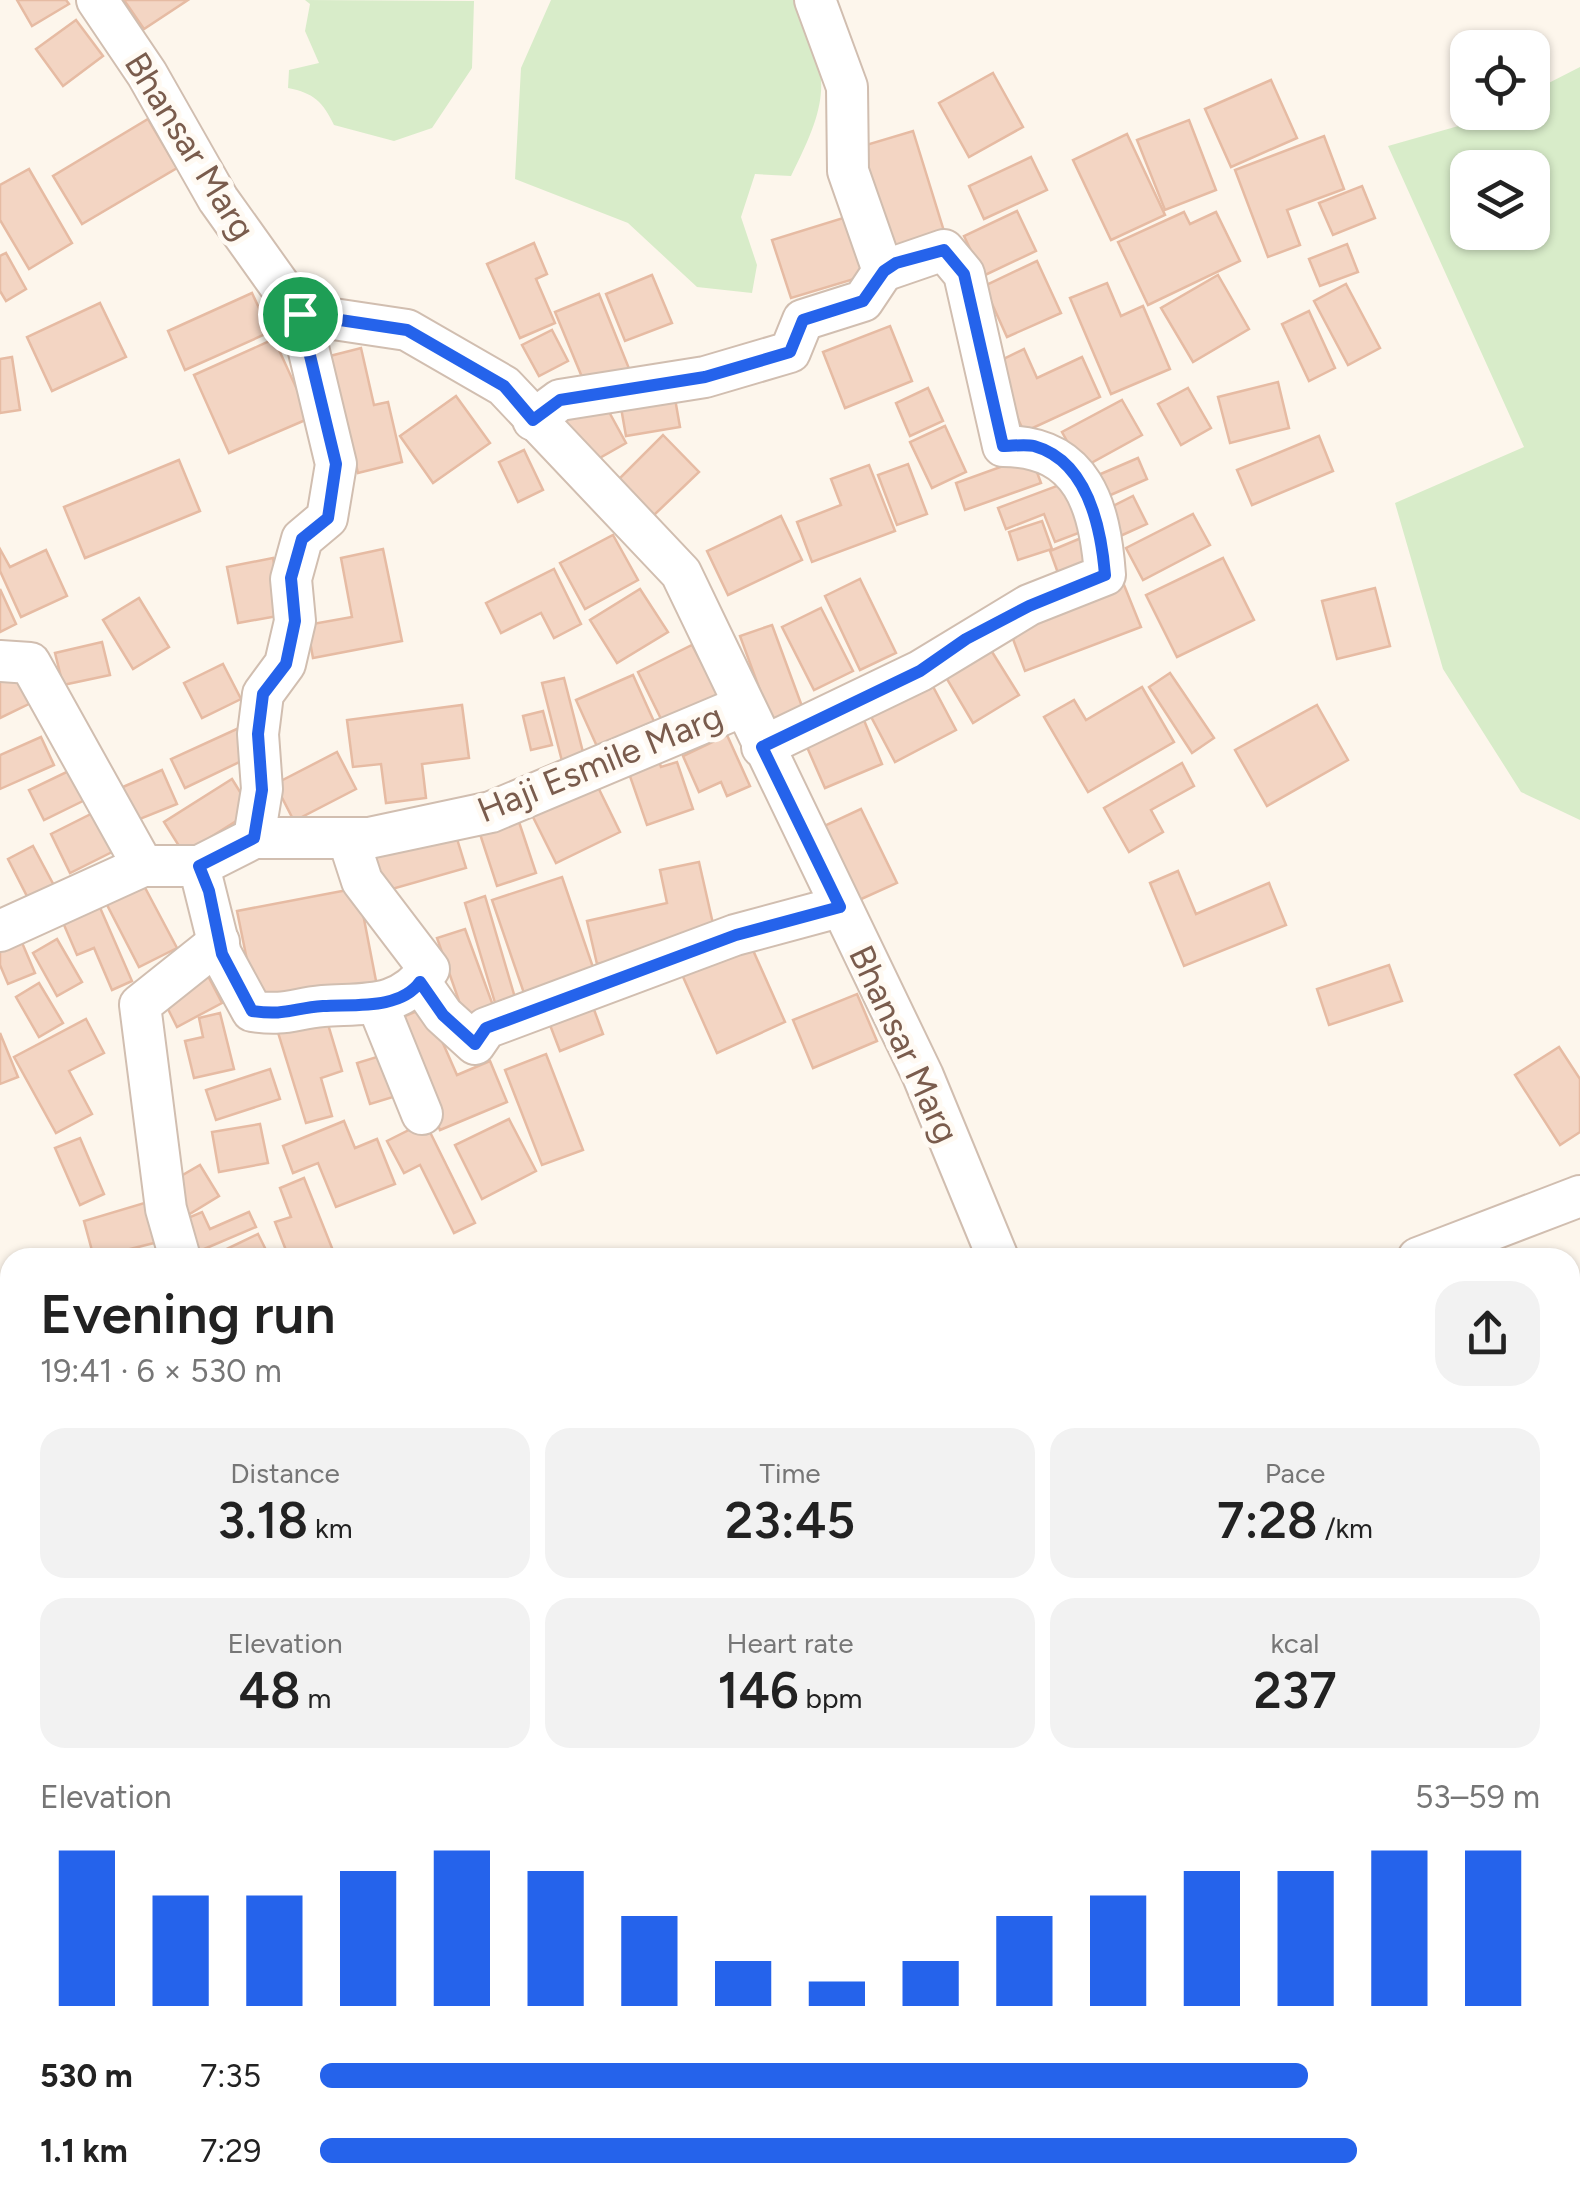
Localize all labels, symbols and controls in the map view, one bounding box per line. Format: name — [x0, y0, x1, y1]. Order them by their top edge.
map controls — [1450, 30, 1550, 250]
button: locate — [1450, 30, 1550, 130]
street label: Bhansar Marg — [116, 45, 264, 247]
button: layers — [1450, 150, 1550, 250]
pin — [258, 272, 343, 357]
icon: arrive — [273, 287, 328, 342]
street label: Haji Esmile Marg — [471, 695, 729, 831]
street label: Bhansar Marg — [840, 939, 968, 1149]
text: Evening run — [40, 1281, 336, 1347]
button: share — [1435, 1281, 1540, 1386]
text: 19:41 · 6 × 530 m — [40, 1352, 282, 1390]
text: Distance — [230, 1456, 340, 1490]
text: Time — [759, 1456, 821, 1490]
text: Pace — [1265, 1456, 1325, 1490]
text: 3.18 — [217, 1490, 308, 1551]
text: 23:45 — [725, 1490, 855, 1551]
text: 7:28 — [1217, 1490, 1318, 1551]
text: km — [308, 1511, 353, 1545]
text: /km — [1318, 1511, 1373, 1545]
text: Elevation — [227, 1626, 343, 1660]
text: Heart rate — [726, 1626, 854, 1660]
text: kcal — [1271, 1626, 1319, 1660]
text: 48 — [239, 1660, 301, 1721]
text: 146 — [718, 1660, 799, 1721]
text: 237 — [1253, 1660, 1337, 1721]
text: m — [301, 1681, 331, 1715]
text: bpm — [799, 1681, 862, 1715]
text: Elevation — [40, 1778, 172, 1816]
text: 53–59 m — [1415, 1778, 1540, 1816]
text: 530 m — [40, 2057, 133, 2095]
text: 7:35 — [200, 2057, 261, 2095]
text: 1.1 km — [40, 2132, 128, 2170]
text: 7:29 — [200, 2132, 261, 2170]

